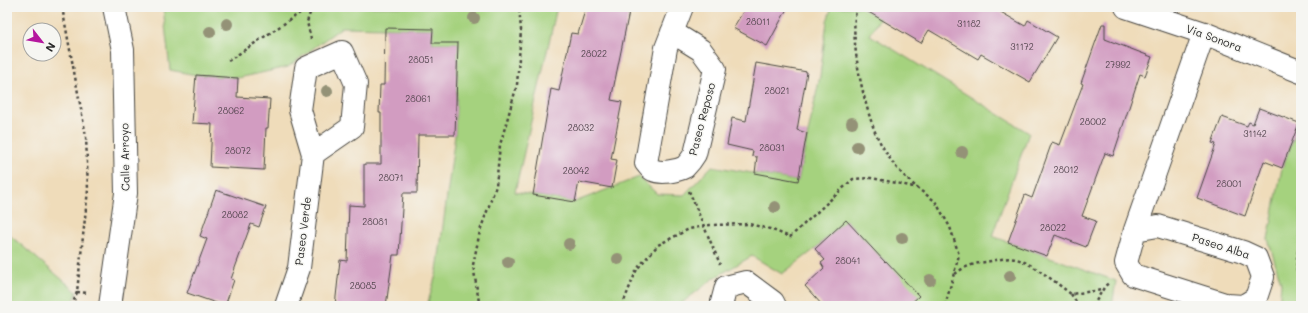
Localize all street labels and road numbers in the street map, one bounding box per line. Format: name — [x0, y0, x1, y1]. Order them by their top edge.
street label: Via Sonora — [1184, 20, 1244, 55]
street label: Paseo Reposo — [685, 80, 719, 157]
street label: Calle Arroyo — [116, 122, 133, 191]
street label: Paseo Verde — [291, 196, 314, 266]
street label: Paseo Alba — [1190, 229, 1252, 262]

